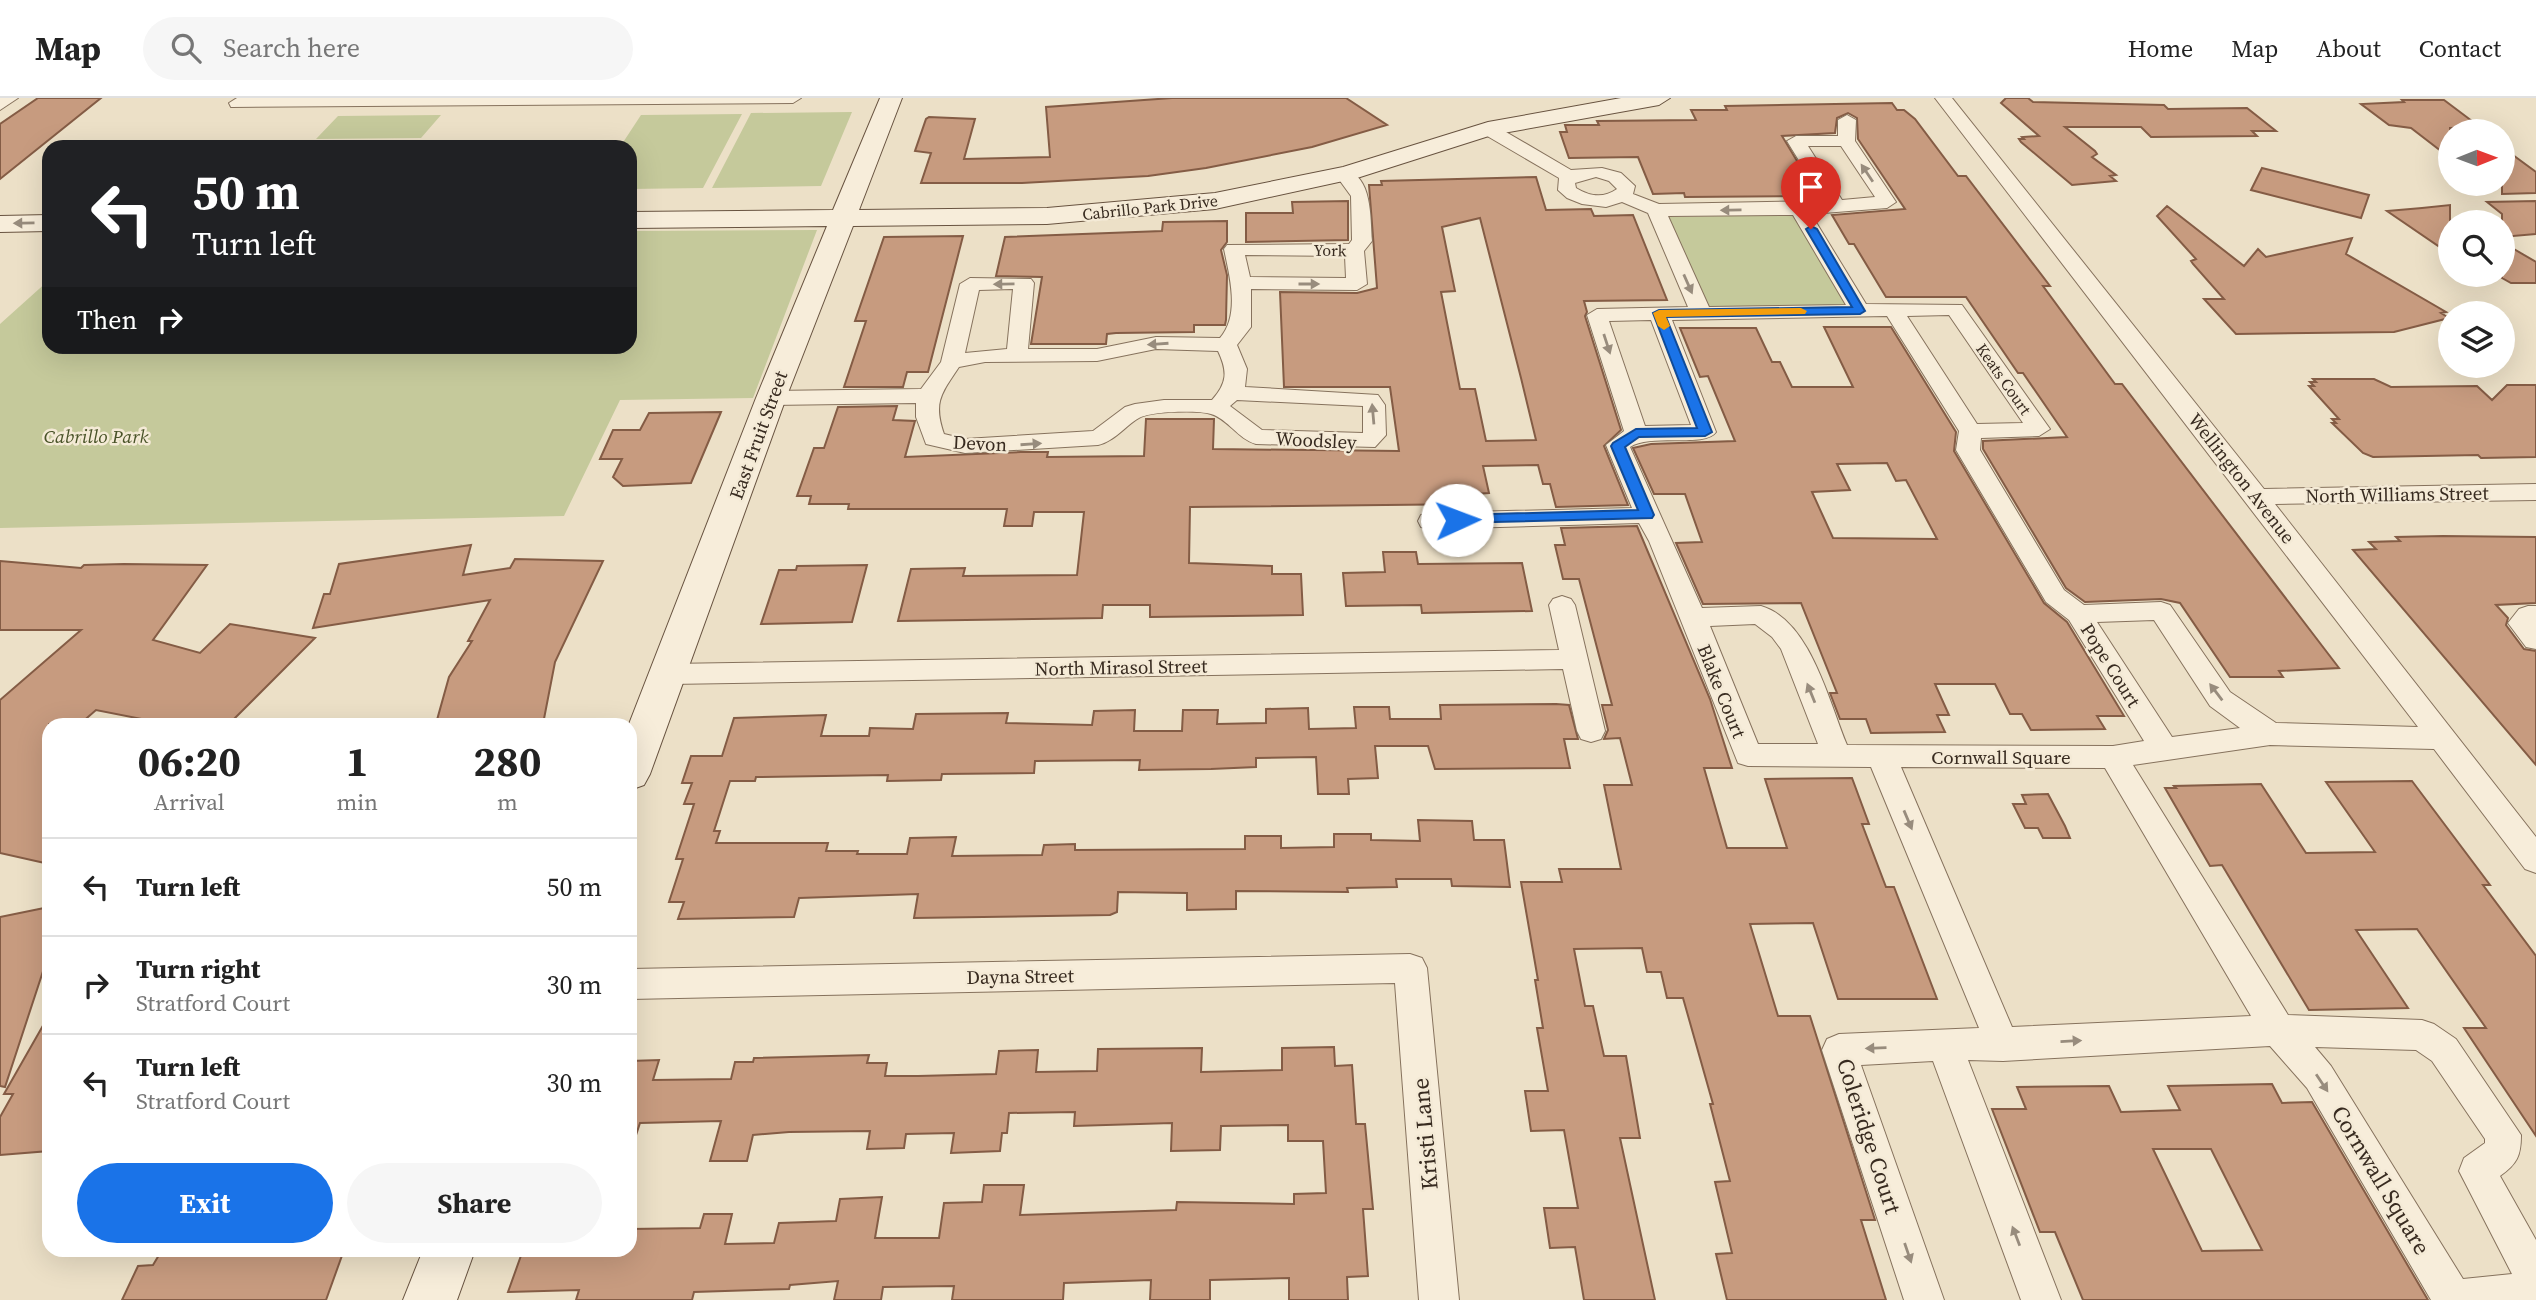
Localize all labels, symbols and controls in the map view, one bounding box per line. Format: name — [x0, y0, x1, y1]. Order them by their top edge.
search box — [143, 17, 633, 80]
text: Map — [35, 26, 101, 71]
icon: search — [167, 29, 205, 67]
text: Search here — [223, 30, 360, 66]
text: Home — [2128, 32, 2193, 65]
text: Map — [2231, 32, 2278, 65]
text: About — [2316, 32, 2381, 65]
text: Contact — [2419, 32, 2501, 65]
north arrow — [2438, 119, 2515, 196]
map controls — [2438, 119, 2515, 378]
pin — [1781, 157, 1841, 229]
text: 50 m — [192, 158, 300, 225]
one-way arrow — [1861, 163, 1874, 182]
icon: left — [77, 168, 168, 259]
icon: arrive — [1792, 168, 1830, 206]
street label: Cabrillo Park Drive — [1081, 189, 1219, 225]
one-way arrow — [1719, 204, 1741, 215]
button: search — [2438, 210, 2515, 287]
one-way arrow — [13, 218, 35, 229]
text: Turn left — [192, 222, 316, 266]
street label: York — [1313, 239, 1347, 261]
one-way arrow — [1682, 274, 1694, 294]
one-way arrow — [992, 278, 1014, 290]
one-way arrow — [1299, 278, 1321, 289]
icon: right — [151, 301, 189, 339]
button: layers — [2438, 301, 2515, 378]
text: Then — [77, 302, 137, 338]
one-way arrow — [1602, 334, 1613, 355]
one-way arrow — [1147, 339, 1169, 350]
street label: Keats Court — [1971, 339, 2037, 420]
street label: East Fruit Street — [723, 366, 794, 503]
one-way arrow — [1367, 403, 1378, 425]
street label: Wellington Avenue — [2183, 407, 2301, 549]
park label: Cabrillo Park — [44, 423, 148, 449]
street label: Woodsley — [1275, 425, 1358, 455]
street label: Devon — [952, 429, 1008, 457]
one-way arrow — [1020, 438, 1042, 449]
street label: North Williams Street — [2305, 479, 2490, 509]
position arrow — [1420, 483, 1494, 557]
street label: Pope Court — [2075, 618, 2147, 712]
street label: Blake Court — [1691, 640, 1753, 742]
street label: North Mirasol Street — [1034, 652, 1208, 682]
one-way arrow — [1806, 682, 1817, 703]
one-way arrow — [2209, 684, 2224, 702]
text: 06:20 — [137, 732, 241, 790]
text: 1 — [346, 732, 369, 790]
text: 280 — [473, 732, 542, 790]
street label: Cornwall Square — [1931, 744, 2071, 770]
text: Arrival — [154, 786, 225, 818]
text: min — [336, 786, 378, 818]
text: m — [497, 786, 518, 818]
one-way arrow — [1902, 810, 1914, 830]
icon: left — [77, 868, 115, 906]
text: Turn left — [136, 869, 240, 905]
text: 50 m — [547, 869, 602, 905]
text: Turn right — [136, 951, 260, 987]
street label: Dayna Street — [966, 962, 1075, 990]
icon: right — [77, 966, 115, 1004]
text: 30 m — [547, 967, 602, 1003]
text: Stratford Court — [136, 987, 290, 1019]
one-way arrow — [2061, 1035, 2083, 1046]
one-way arrow — [1865, 1043, 1887, 1054]
text: Turn left — [136, 1049, 240, 1085]
street label: Coleridge Court — [1829, 1054, 1909, 1218]
icon: left — [77, 1064, 115, 1102]
text: 30 m — [547, 1065, 602, 1101]
one-way arrow — [2315, 1073, 2328, 1092]
street label: Kristi Lane — [1404, 1077, 1446, 1191]
text: Stratford Court — [136, 1085, 290, 1117]
street label: Cornwall Square — [2324, 1099, 2438, 1261]
button: Exit — [77, 1163, 333, 1243]
button: Share — [347, 1163, 602, 1243]
one-way arrow — [2011, 1226, 2022, 1247]
one-way arrow — [1903, 1243, 1914, 1264]

